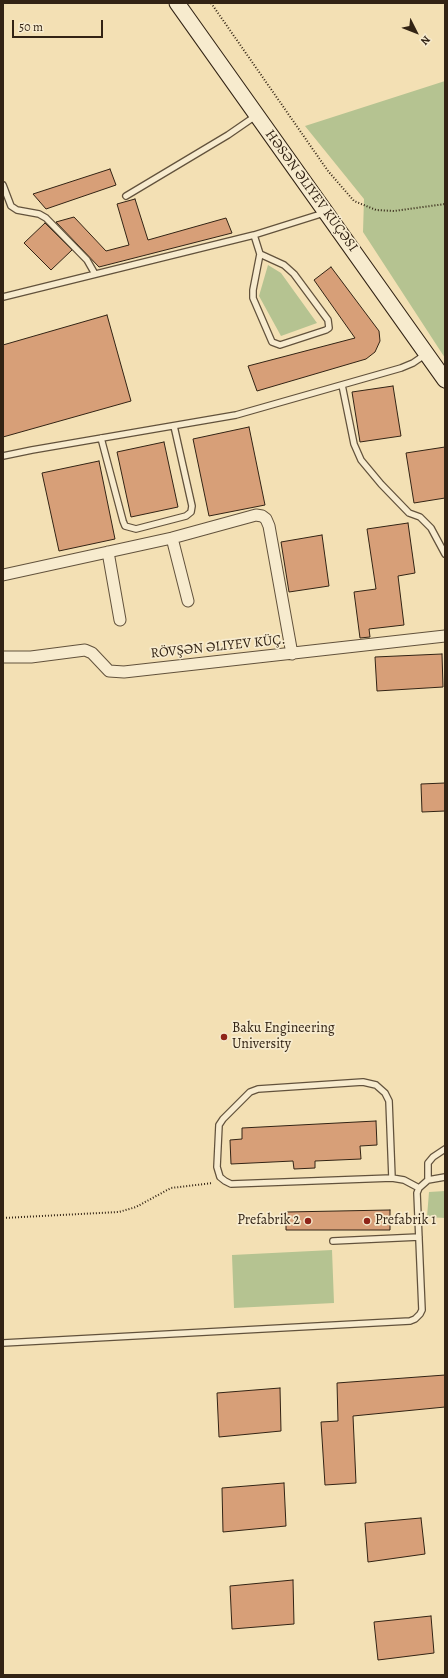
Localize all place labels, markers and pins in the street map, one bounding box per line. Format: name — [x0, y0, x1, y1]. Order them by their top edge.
place label: Baku Engineering University — [232, 1021, 335, 1054]
marker: Baku Engineering University — [219, 1032, 229, 1042]
place label: Prefabrik 2 — [237, 1213, 300, 1229]
place label: Prefabrik 1 — [375, 1213, 436, 1229]
marker: Prefabrik 2 — [303, 1216, 313, 1226]
marker: Prefabrik 1 — [362, 1216, 372, 1226]

